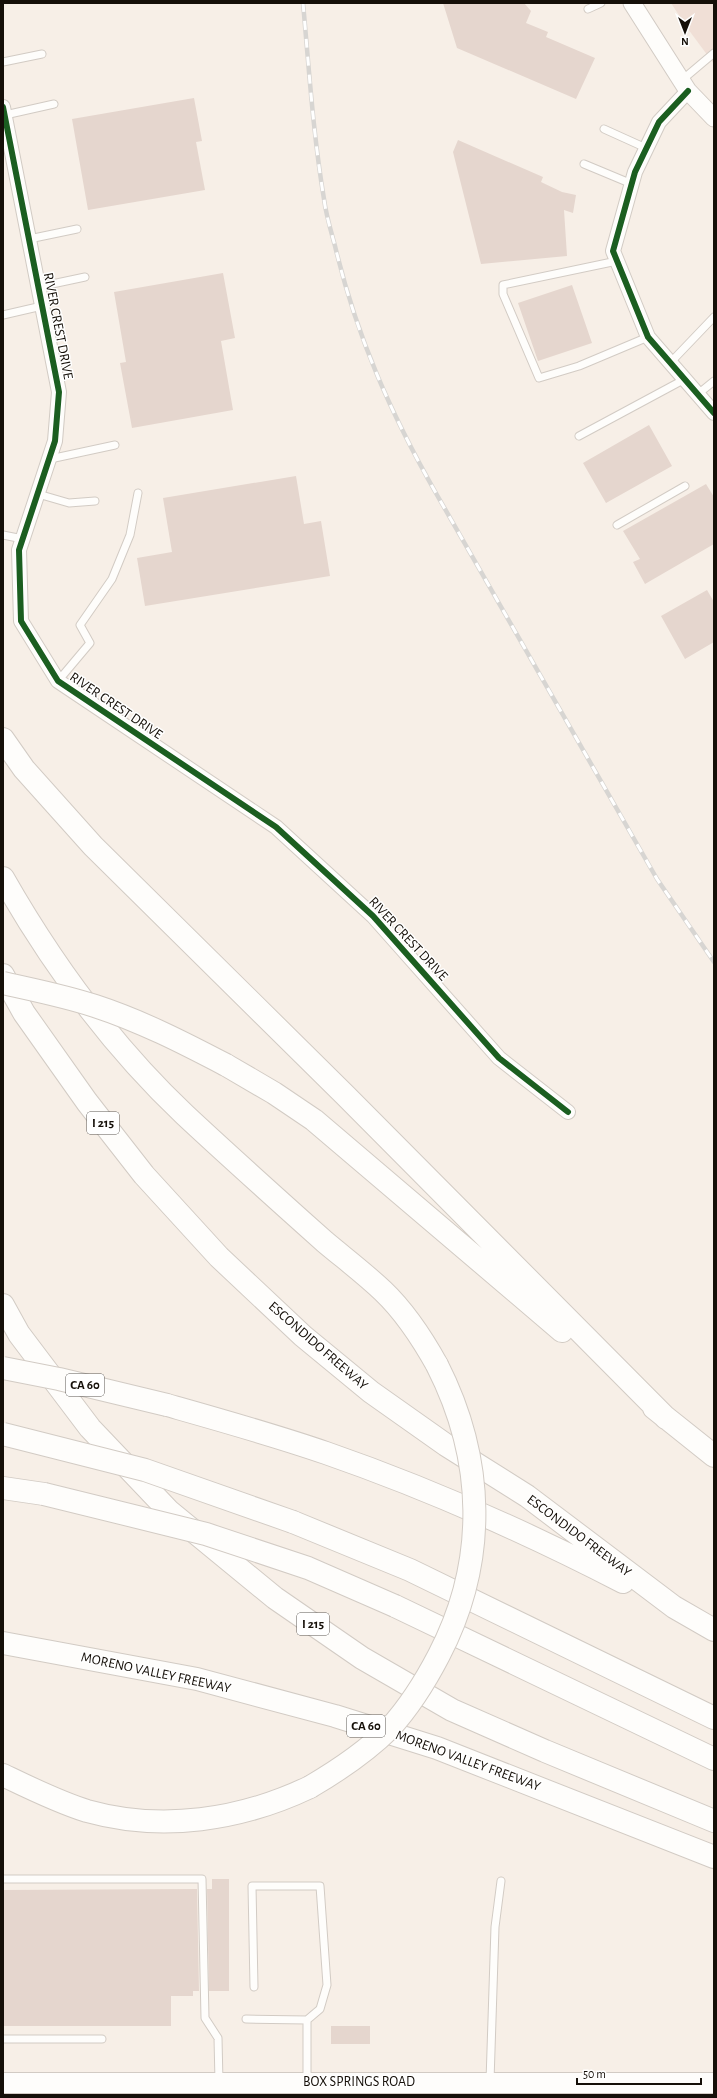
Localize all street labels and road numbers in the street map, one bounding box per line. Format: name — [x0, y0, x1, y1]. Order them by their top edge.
street label: RIVER CREST DRIVE — [41, 271, 75, 381]
street label: RIVER CREST DRIVE — [67, 670, 165, 742]
street label: RIVER CREST DRIVE — [366, 895, 450, 984]
road number: I 215 — [87, 1112, 119, 1134]
street label: ESCONDIDO FREEWAY — [266, 1299, 371, 1393]
road number: CA 60 — [66, 1374, 104, 1396]
street label: ESCONDIDO FREEWAY — [524, 1492, 634, 1580]
road number: I 215 — [297, 1613, 329, 1635]
street label: MORENO VALLEY FREEWAY — [80, 1650, 233, 1696]
road number: CA 60 — [347, 1715, 385, 1737]
street label: MORENO VALLEY FREEWAY — [394, 1728, 543, 1794]
street label: BOX SPRINGS ROAD — [303, 2075, 415, 2089]

